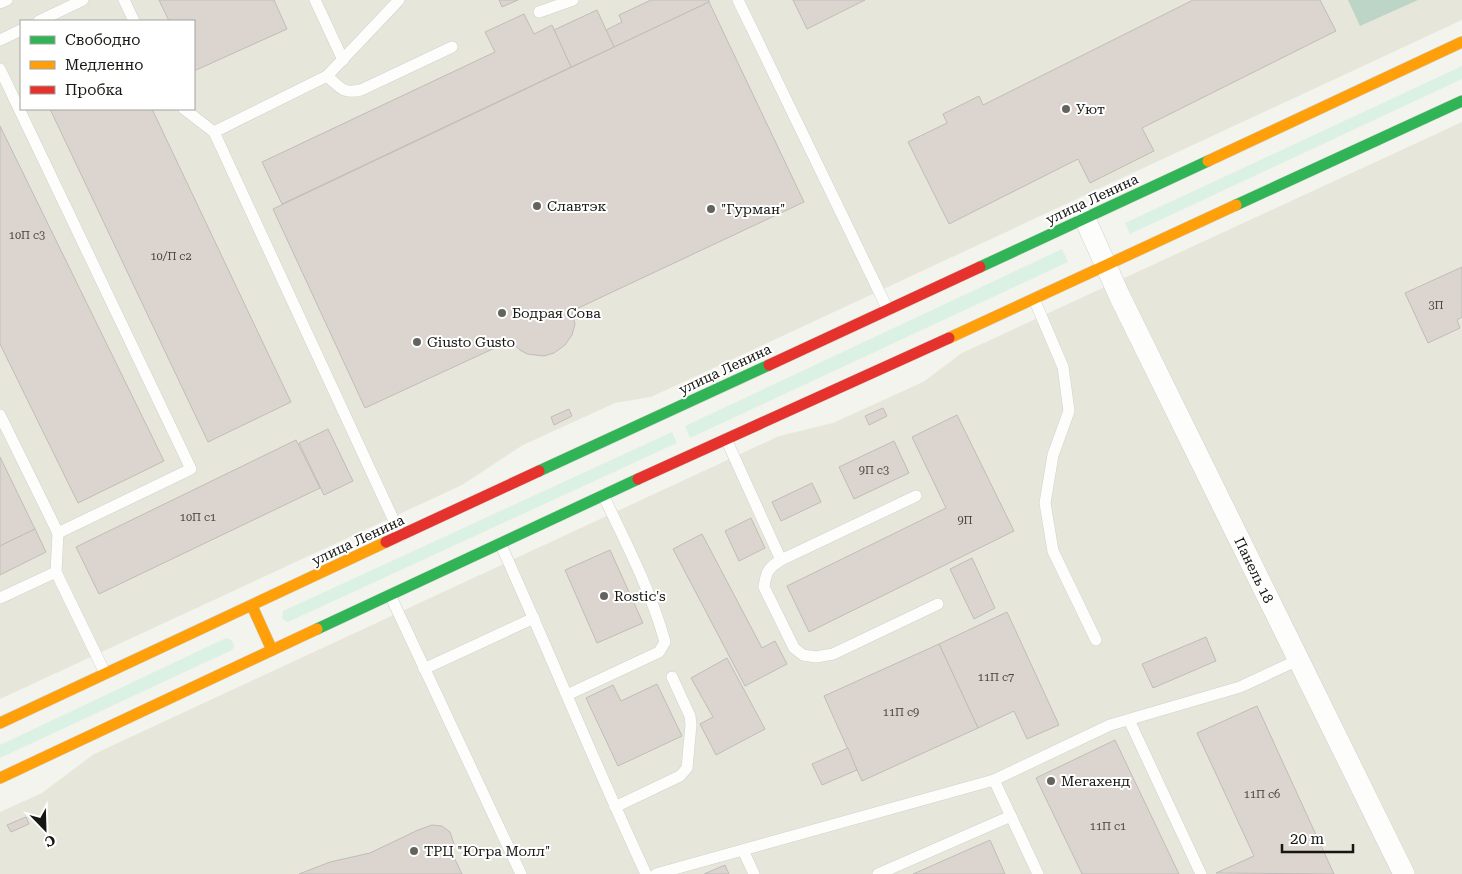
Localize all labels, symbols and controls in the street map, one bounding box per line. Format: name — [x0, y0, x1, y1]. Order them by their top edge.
legend — [20, 20, 195, 110]
text: Свободно — [65, 31, 140, 49]
text: Медленно — [65, 56, 144, 74]
text: Пробка — [65, 81, 123, 99]
place label: Уют — [1076, 101, 1105, 117]
marker: Уют — [1060, 103, 1072, 115]
street label: улица Ленина — [1043, 170, 1141, 227]
place label: Славтэк — [547, 198, 607, 214]
marker: Славтэк — [531, 200, 543, 212]
place label: "Гурман" — [721, 201, 785, 217]
marker: "Гурман" — [705, 203, 717, 215]
house number: 10П с3 — [9, 229, 45, 242]
house number: 10/П с2 — [150, 250, 192, 263]
house number: 3П — [1428, 299, 1444, 312]
place label: Бодрая Сова — [512, 305, 601, 321]
marker: Бодрая Сова — [496, 307, 508, 319]
place label: Giusto Gusto — [427, 334, 515, 350]
marker: Giusto Gusto — [411, 336, 423, 348]
street label: улица Ленина — [676, 340, 774, 397]
house number: 9П с3 — [859, 464, 889, 477]
house number: 10П с1 — [180, 511, 216, 524]
street label: улица Ленина — [309, 511, 407, 568]
house number: 9П — [957, 514, 973, 527]
street label: Панель 18 — [1231, 534, 1277, 606]
place label: Rostic's — [614, 588, 666, 604]
marker: Rostic's — [598, 590, 610, 602]
house number: 11П с7 — [978, 671, 1014, 684]
house number: 11П с9 — [883, 706, 919, 719]
place label: Мегахенд — [1061, 773, 1130, 789]
marker: Мегахенд — [1045, 775, 1057, 787]
house number: 11П с6 — [1244, 788, 1280, 801]
north arrow — [20, 804, 70, 854]
house number: 11П с1 — [1090, 820, 1126, 833]
scale bar — [1282, 822, 1353, 854]
text: 20 m — [1290, 830, 1325, 848]
text: С — [42, 832, 58, 850]
place label: ТРЦ "Югра Молл" — [424, 843, 550, 859]
marker: ТРЦ "Югра Молл" — [408, 845, 420, 857]

